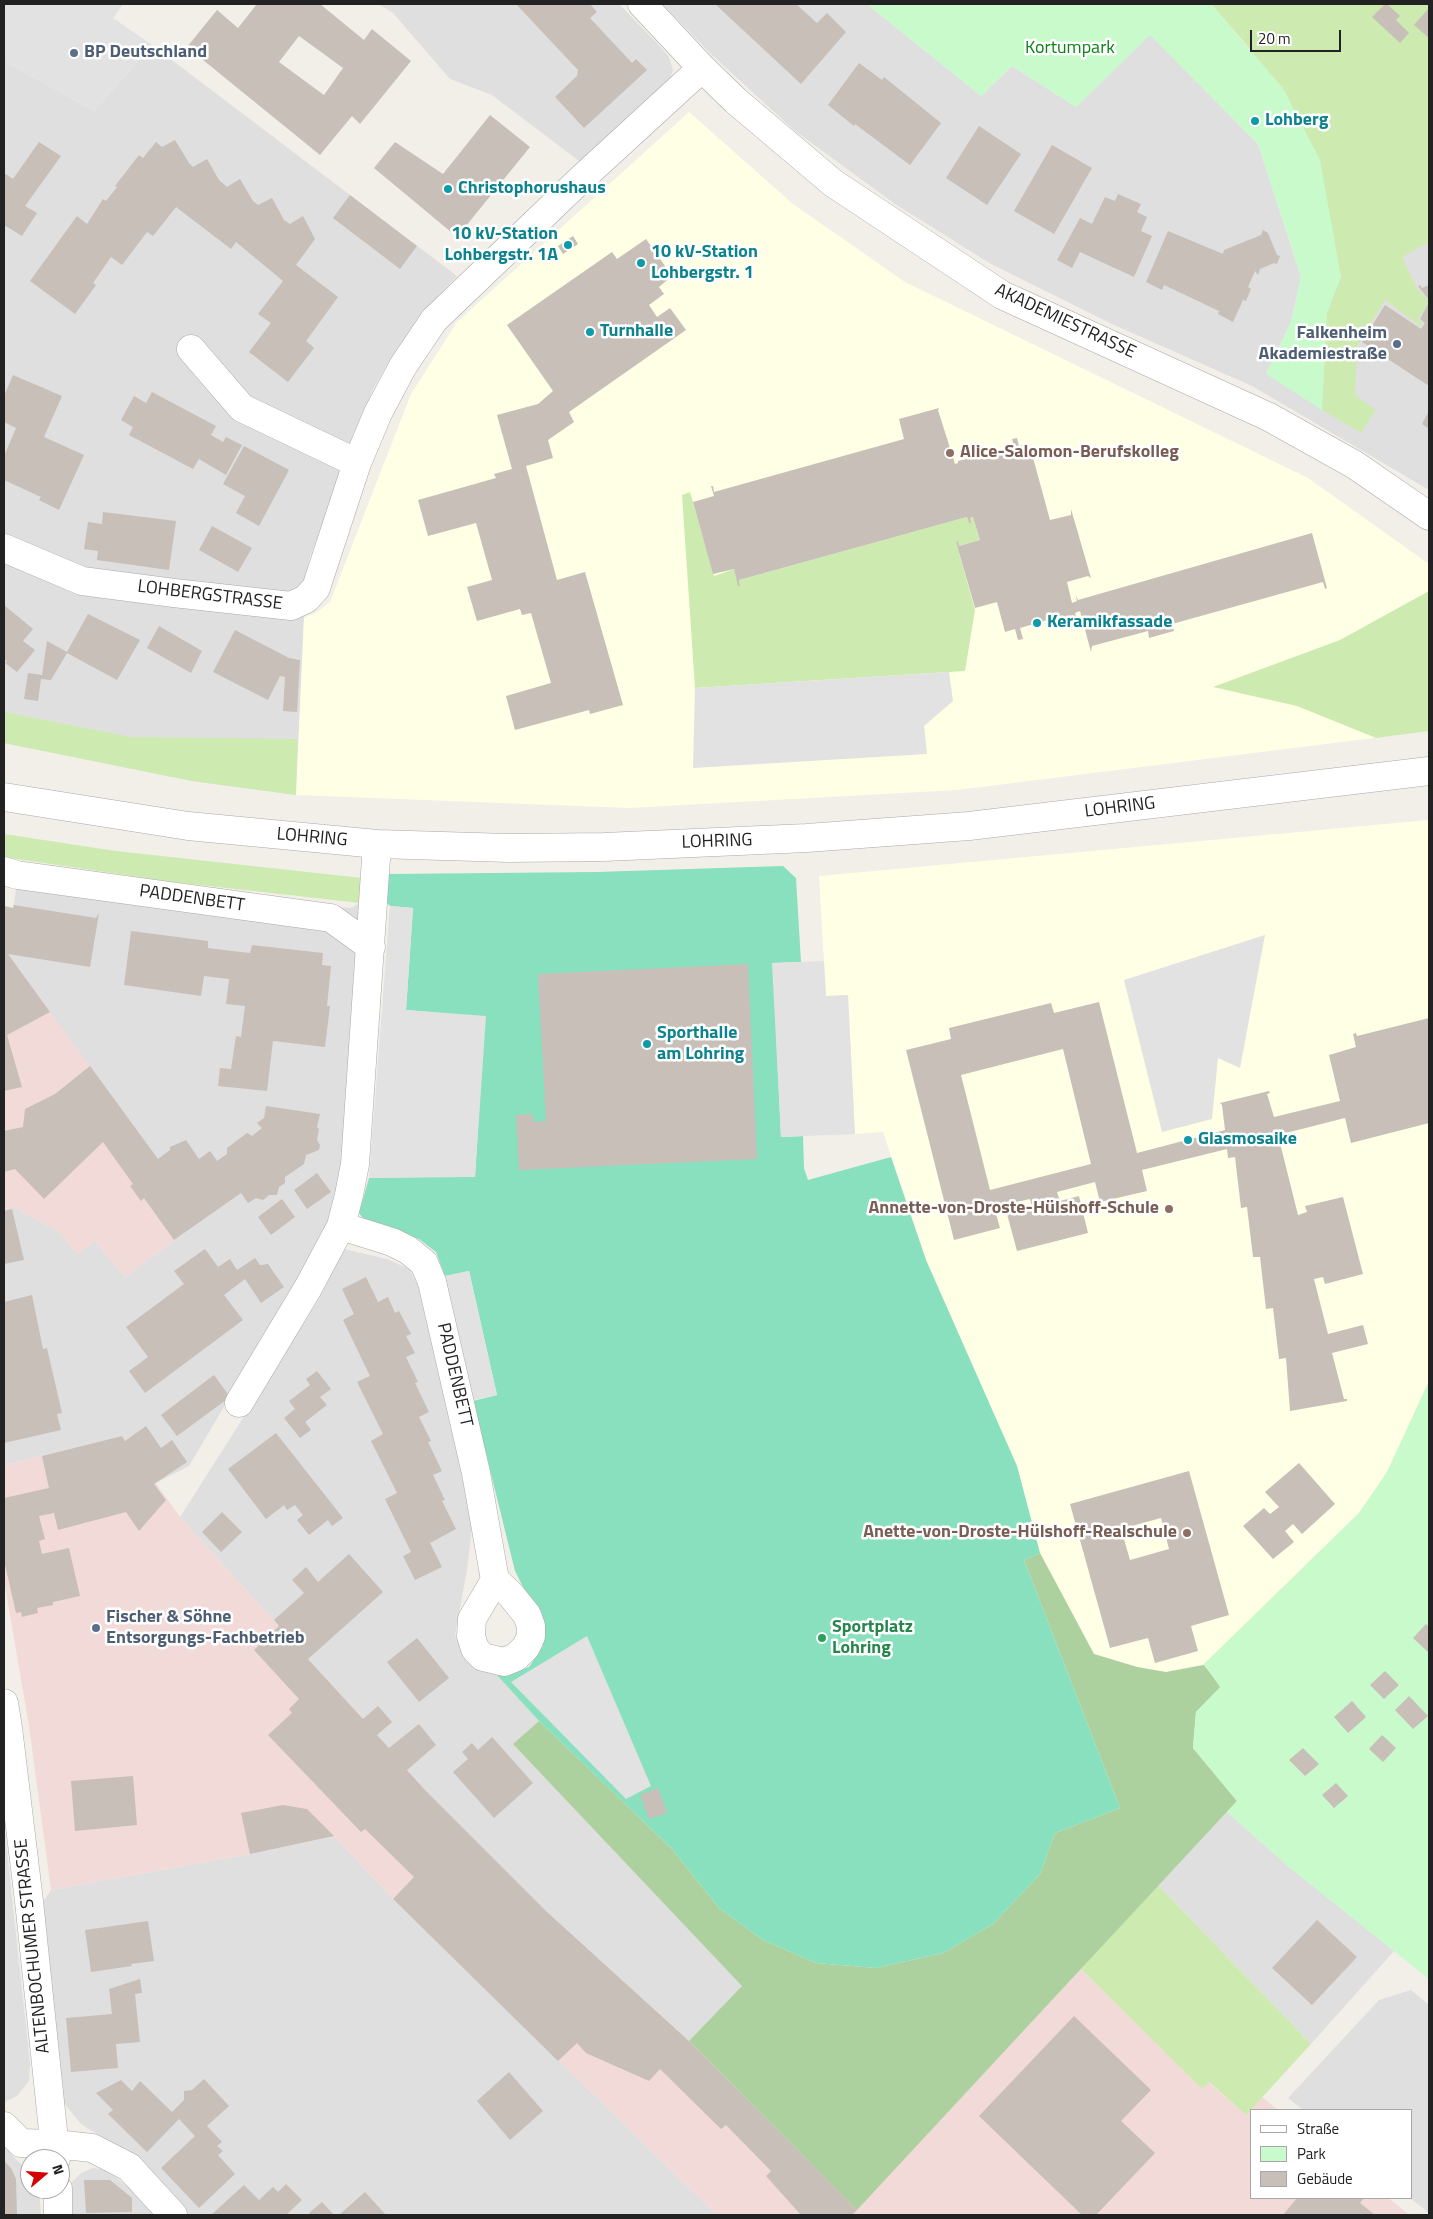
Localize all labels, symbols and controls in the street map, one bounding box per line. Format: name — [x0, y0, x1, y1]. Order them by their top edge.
scale bar — [1253, 20, 1344, 52]
text: 20 m — [1258, 27, 1291, 50]
park label: Kortumpark — [1025, 38, 1115, 60]
place label: BP Deutschland — [84, 42, 207, 64]
marker: BP Deutschland — [68, 47, 80, 59]
place label: Lohberg — [1265, 110, 1328, 132]
marker: Lohberg — [1249, 115, 1261, 127]
place label: Christophorushaus — [458, 178, 606, 200]
marker: Christophorushaus — [442, 183, 454, 195]
place label: 10 kV-Station Lohbergstr. 1A — [444, 224, 558, 266]
marker: 10 kV-Station Lohbergstr. 1A — [562, 239, 574, 251]
place label: 10 kV-Station Lohbergstr. 1 — [651, 242, 758, 284]
marker: 10 kV-Station Lohbergstr. 1 — [635, 257, 647, 269]
street label: AKADEMIESTRASSE — [991, 280, 1139, 364]
place label: Turnhalle — [600, 321, 673, 343]
place label: Falkenheim Akademiestraße — [1259, 323, 1387, 366]
marker: Turnhalle — [584, 326, 596, 338]
marker: Falkenheim Akademiestraße — [1391, 338, 1403, 350]
place label: Alice-Salomon-Berufskolleg — [960, 442, 1179, 464]
marker: Alice-Salomon-Berufskolleg — [944, 447, 956, 459]
street label: LOHBERGSTRASSE — [136, 576, 284, 616]
place label: Keramikfassade — [1047, 612, 1172, 634]
marker: Keramikfassade — [1031, 617, 1043, 629]
street label: LOHRING — [1083, 793, 1157, 823]
street label: LOHRING — [276, 824, 348, 852]
street label: LOHRING — [681, 830, 753, 854]
street label: PADDENBETT — [138, 881, 246, 917]
place label: Sporthalle am Lohring — [657, 1023, 744, 1066]
marker: Sporthalle am Lohring — [641, 1038, 653, 1050]
place label: Glasmosaike — [1198, 1129, 1297, 1151]
marker: Glasmosaike — [1182, 1134, 1194, 1146]
place label: Annette-von-Droste-Hülshoff-Schule — [868, 1198, 1159, 1220]
marker: Annette-von-Droste-Hülshoff-Schule — [1163, 1203, 1175, 1215]
street label: PADDENBETT — [432, 1321, 476, 1429]
place label: Anette-von-Droste-Hülshoff-Realschule — [863, 1522, 1177, 1544]
marker: Anette-von-Droste-Hülshoff-Realschule — [1181, 1527, 1193, 1539]
place label: Fischer & Söhne Entsorgungs-Fachbetrieb — [106, 1607, 304, 1650]
place label: Sportplatz Lohring — [832, 1617, 913, 1660]
marker: Fischer & Söhne Entsorgungs-Fachbetrieb — [90, 1622, 102, 1634]
marker: Sportplatz Lohring — [816, 1632, 828, 1644]
street label: ALTENBOCHUMER STRASSE — [11, 1837, 55, 2055]
legend — [1250, 2109, 1413, 2199]
text: Straße — [1297, 2117, 1339, 2140]
text: Park — [1297, 2142, 1326, 2165]
north arrow — [20, 2149, 70, 2199]
text: N — [47, 2162, 70, 2177]
text: Gebäude — [1297, 2167, 1353, 2190]

